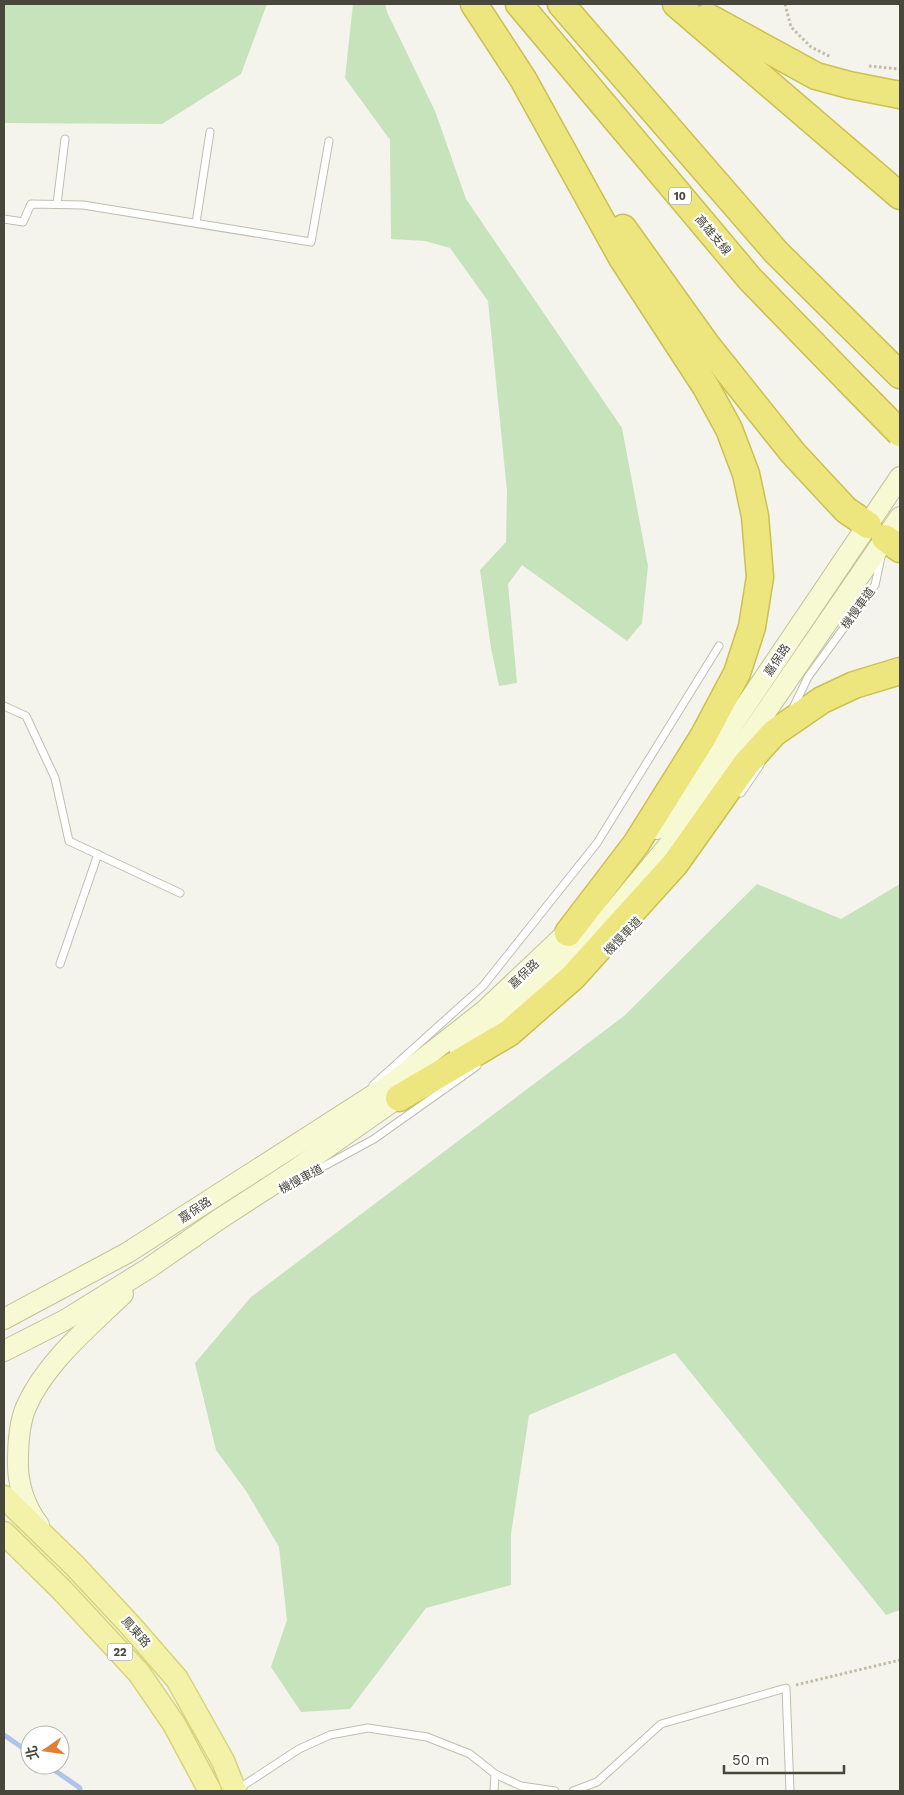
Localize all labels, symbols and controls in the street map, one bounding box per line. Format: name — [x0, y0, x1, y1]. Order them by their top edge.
road number: 10 — [669, 188, 691, 205]
street label: 高雄支線 — [692, 212, 734, 258]
street label: 機慢車道 — [838, 584, 878, 632]
street label: 嘉保路 — [761, 641, 793, 679]
street label: 機慢車道 — [601, 914, 645, 958]
street label: 嘉保路 — [506, 957, 542, 991]
street label: 機慢車道 — [277, 1162, 325, 1196]
street label: 嘉保路 — [176, 1194, 214, 1226]
street label: 鳳東路 — [119, 1614, 153, 1650]
road number: 22 — [108, 1644, 132, 1660]
north arrow — [20, 1725, 70, 1775]
scale bar — [724, 1742, 844, 1774]
text: 北 — [23, 1744, 42, 1762]
text: 50 m — [732, 1751, 769, 1769]

